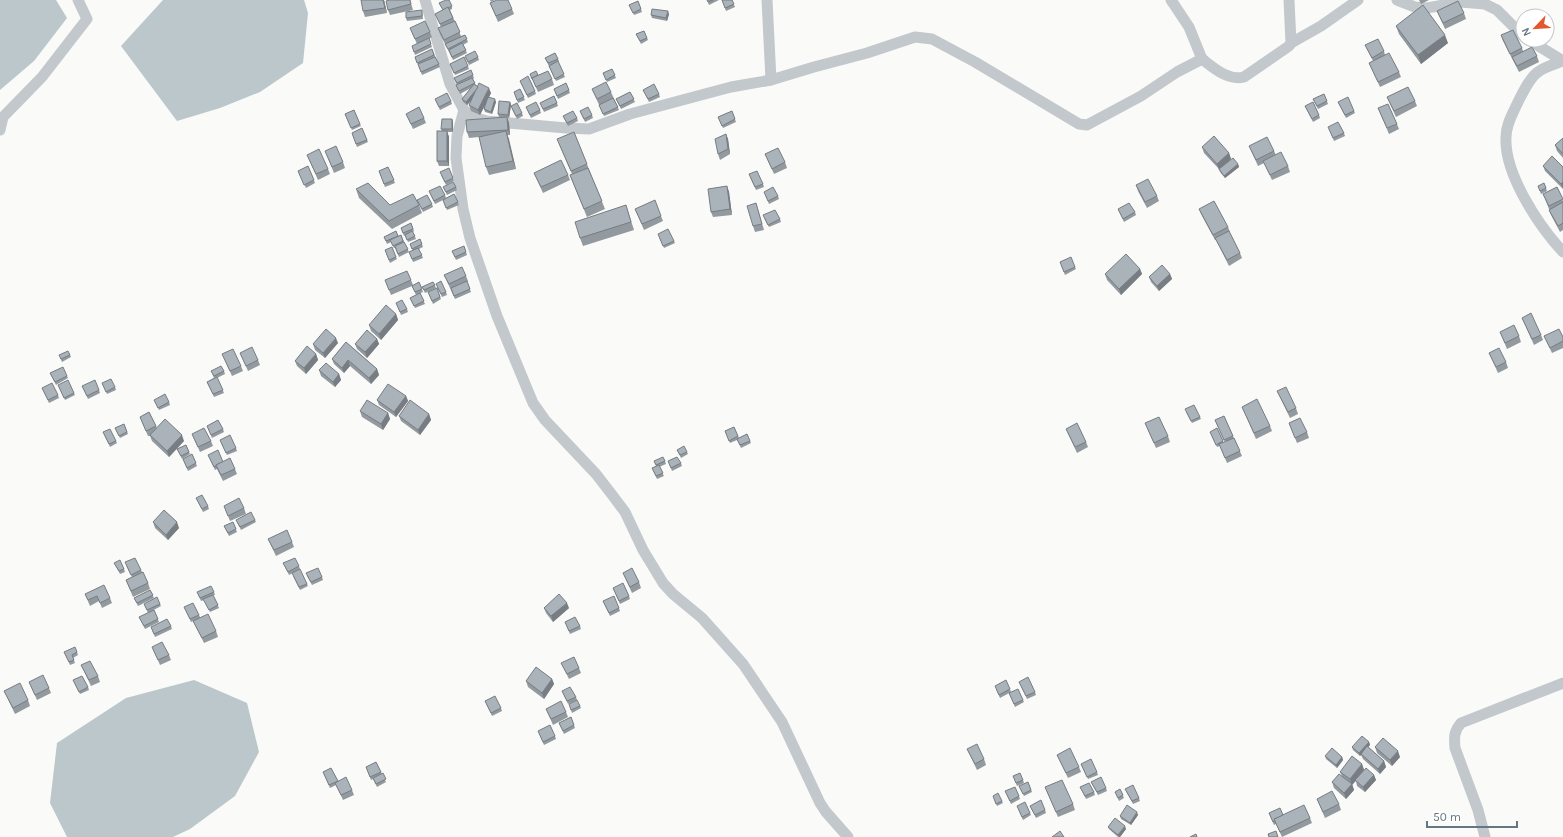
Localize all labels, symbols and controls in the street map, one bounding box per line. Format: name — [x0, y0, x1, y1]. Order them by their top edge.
north arrow — [1515, 8, 1555, 48]
text: N — [1519, 26, 1534, 38]
scale bar — [1427, 803, 1517, 829]
text: 50 m — [1433, 810, 1461, 824]

